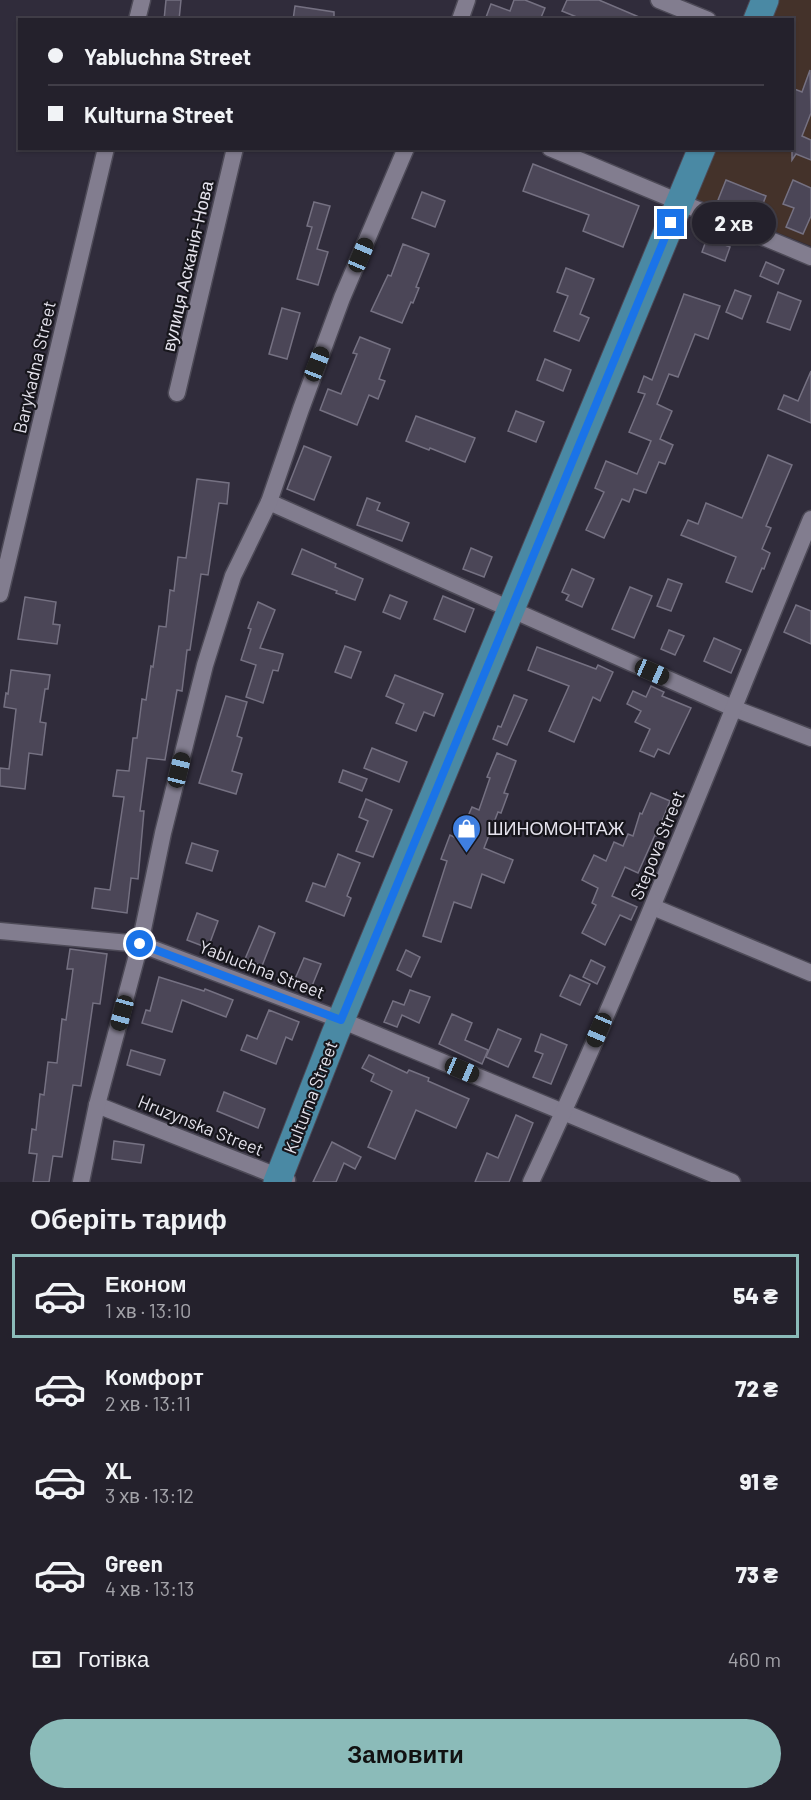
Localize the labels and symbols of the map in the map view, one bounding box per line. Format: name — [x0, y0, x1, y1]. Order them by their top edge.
street label: вулиця Асканія-Нова — [157, 178, 218, 353]
callout: 2 хв — [692, 202, 776, 244]
route end — [657, 209, 684, 236]
car — [346, 235, 376, 275]
street label: Barykadna Street — [8, 299, 60, 435]
car — [302, 344, 332, 384]
car — [632, 656, 672, 688]
car — [166, 750, 192, 790]
street label: Stepova Street — [625, 787, 689, 903]
shop icon: ШИНОМОНТАЖ — [450, 812, 482, 854]
place label: ШИНОМОНТАЖ — [487, 817, 625, 839]
route start — [126, 930, 153, 957]
street label: Yabluchna Street — [196, 935, 328, 1003]
car — [109, 993, 135, 1033]
car — [584, 1010, 614, 1050]
street label: Kulturna Street — [278, 1037, 342, 1157]
car — [442, 1055, 482, 1085]
street label: Hruzynska Street — [135, 1090, 267, 1160]

